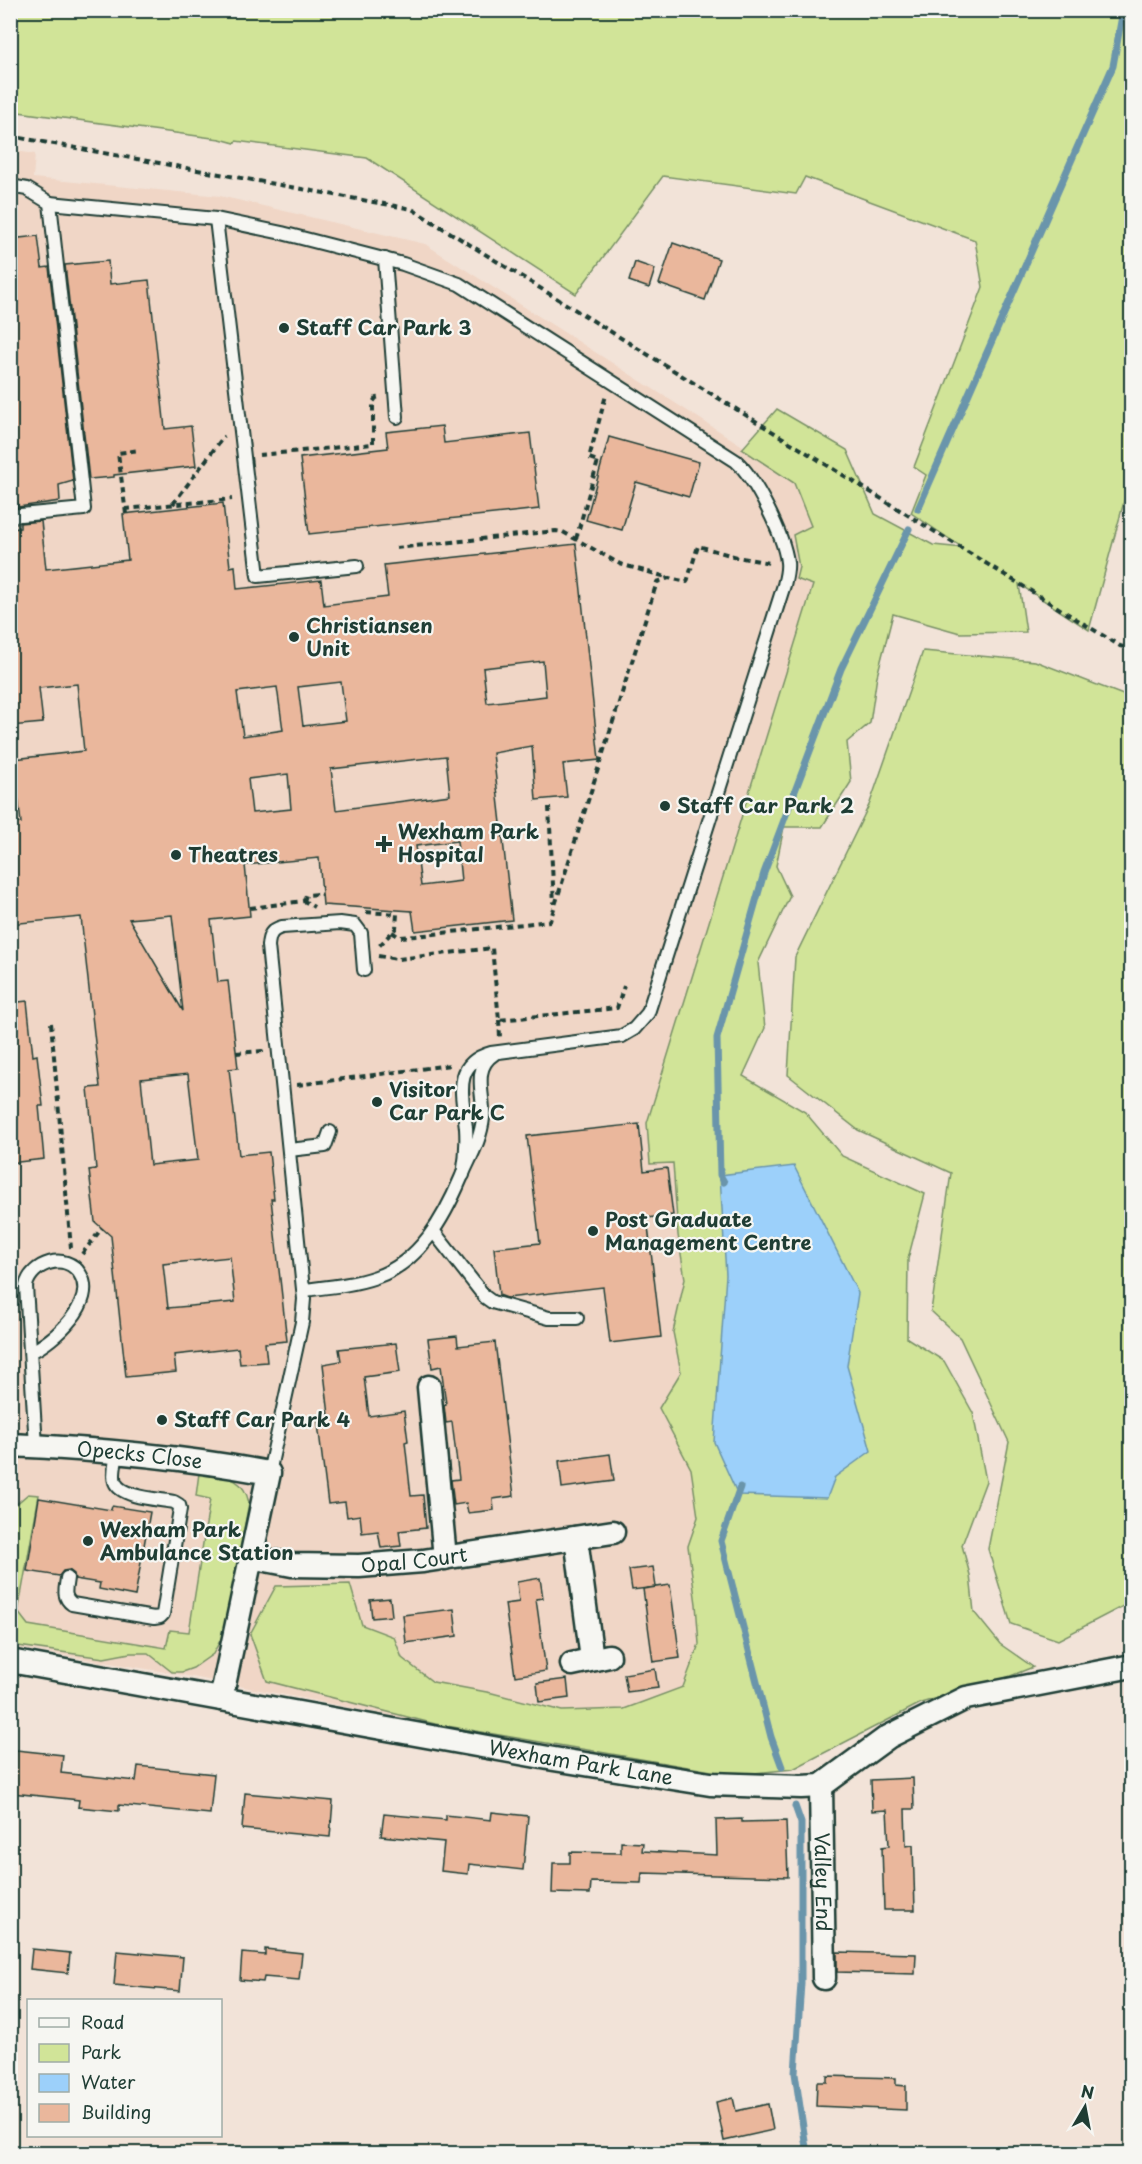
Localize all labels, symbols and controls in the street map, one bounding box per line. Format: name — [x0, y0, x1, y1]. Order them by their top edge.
place label: Staff Car Park 3 — [296, 312, 472, 342]
marker: Staff Car Park 3 — [277, 321, 291, 335]
place label: Christiansen Unit — [306, 610, 433, 663]
marker: Christiansen Unit — [287, 630, 301, 644]
place label: Staff Car Park 2 — [677, 790, 854, 820]
marker: Staff Car Park 2 — [658, 799, 672, 813]
place label: Wexham Park Hospital — [398, 816, 540, 869]
marker: Wexham Park Hospital — [375, 835, 393, 853]
place label: Theatres — [188, 839, 279, 869]
marker: Theatres — [169, 848, 183, 862]
place label: Visitor Car Park C — [389, 1074, 505, 1127]
marker: Visitor Car Park C — [370, 1095, 384, 1109]
place label: Post Graduate Management Centre — [605, 1204, 811, 1257]
marker: Post Graduate Management Centre — [586, 1224, 600, 1238]
place label: Staff Car Park 4 — [174, 1404, 351, 1434]
marker: Staff Car Park 4 — [155, 1413, 169, 1427]
street label: Opecks Close — [76, 1433, 205, 1476]
place label: Wexham Park Ambulance Station — [100, 1514, 294, 1567]
marker: Wexham Park Ambulance Station — [81, 1534, 95, 1548]
street label: Opal Court — [359, 1538, 469, 1580]
street label: Wexham Park Lane — [486, 1732, 676, 1792]
street label: Valley End — [808, 1832, 839, 1932]
legend — [27, 1999, 222, 2137]
text: Road — [81, 2008, 125, 2035]
text: Park — [81, 2038, 121, 2065]
text: Water — [81, 2068, 136, 2095]
north arrow — [1055, 2077, 1115, 2137]
text: N — [1079, 2078, 1096, 2104]
text: Building — [81, 2098, 151, 2125]

